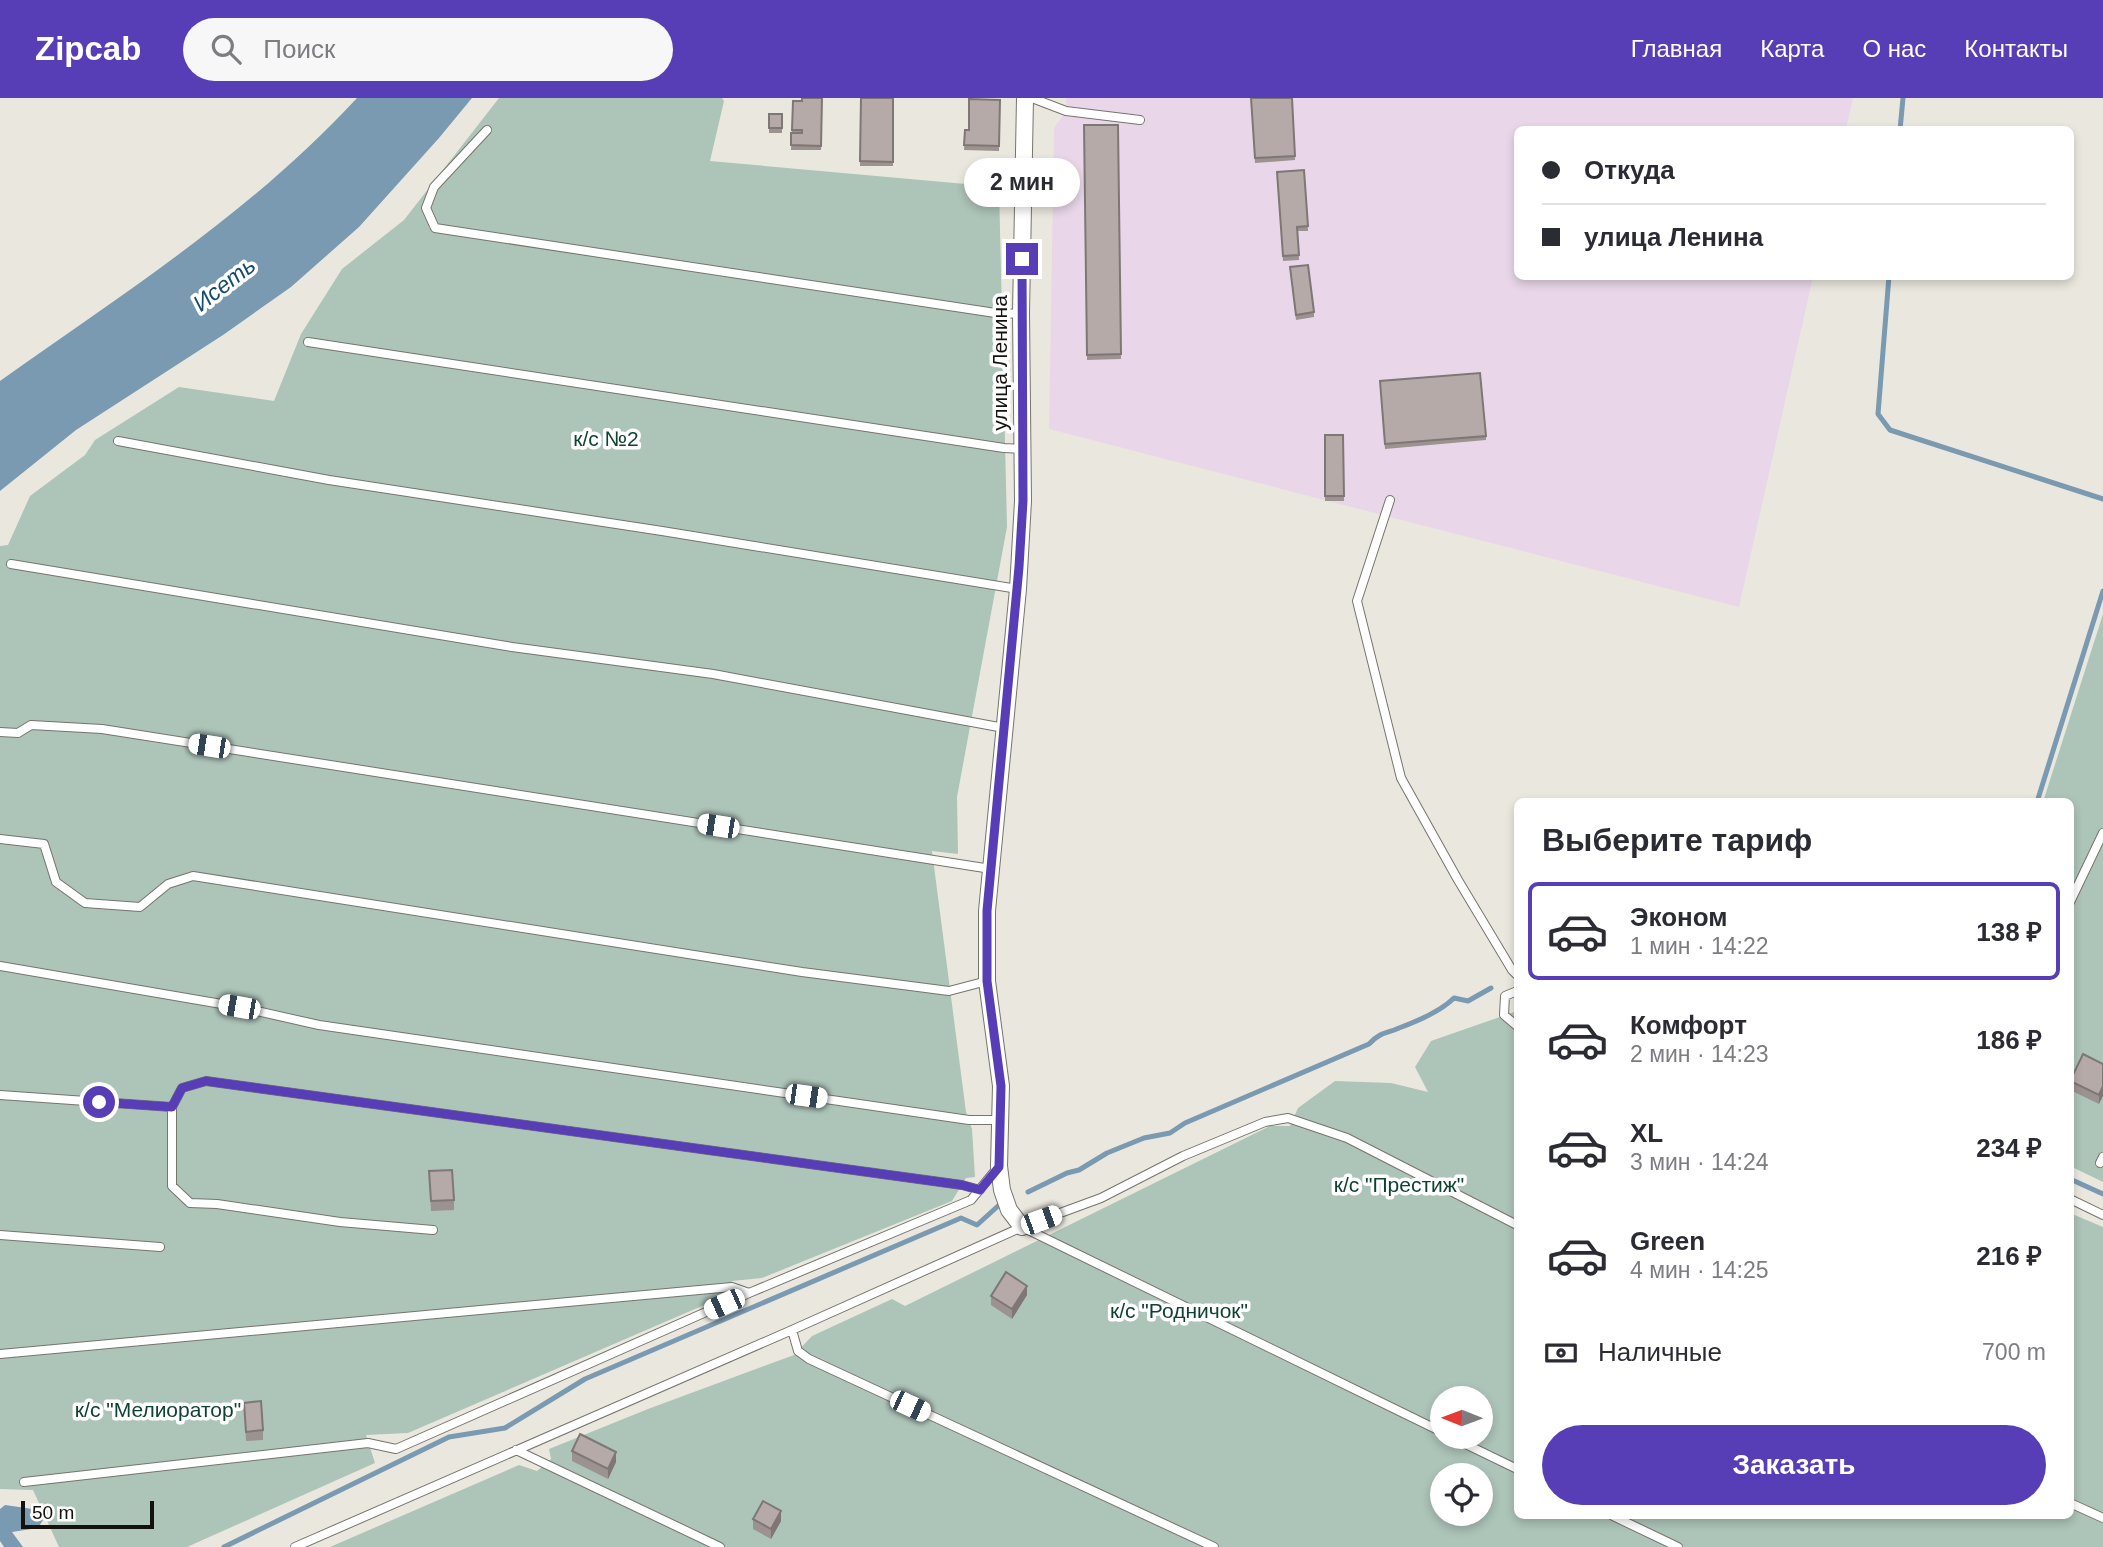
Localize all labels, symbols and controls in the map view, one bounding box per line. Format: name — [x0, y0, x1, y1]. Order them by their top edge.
search box — [183, 18, 673, 81]
text: Zipcab — [35, 30, 141, 67]
icon: search — [207, 30, 245, 68]
text: Поиск — [263, 34, 335, 64]
text: Главная — [1631, 35, 1722, 62]
text: Карта — [1760, 35, 1824, 62]
text: О нас — [1862, 35, 1926, 62]
text: Контакты — [1964, 35, 2068, 62]
text: Откуда — [1584, 155, 1675, 185]
callout: 2 мин — [964, 158, 1080, 206]
text: 2 мин — [990, 169, 1054, 195]
text: улица Ленина — [1584, 222, 1763, 252]
route end — [1006, 243, 1038, 275]
water label: Исеть — [188, 252, 260, 316]
street label: улица Ленина — [988, 295, 1011, 431]
park label: к/с №2 — [573, 427, 639, 450]
car — [187, 732, 232, 760]
car — [696, 812, 741, 840]
text: Выберите тариф — [1542, 822, 1812, 858]
icon: car — [1546, 900, 1609, 963]
text: Эконом — [1630, 902, 1728, 932]
text: 138 ₽ — [1976, 917, 2042, 947]
text: 1 мин · 14:22 — [1630, 933, 1769, 959]
car — [217, 993, 262, 1021]
icon: car — [1546, 1008, 1609, 1071]
text: Комфорт — [1630, 1010, 1747, 1040]
text: 186 ₽ — [1976, 1025, 2042, 1055]
text: 2 мин · 14:23 — [1630, 1041, 1769, 1067]
car — [784, 1083, 829, 1109]
route start — [83, 1086, 115, 1118]
icon: car — [1546, 1116, 1609, 1179]
text: XL — [1630, 1118, 1663, 1148]
text: 234 ₽ — [1976, 1133, 2042, 1163]
text: 3 мин · 14:24 — [1630, 1149, 1769, 1175]
park label: к/с "Престиж" — [1334, 1173, 1464, 1196]
car — [1018, 1203, 1065, 1237]
icon: car — [1546, 1224, 1609, 1287]
text: Green — [1630, 1226, 1705, 1256]
text: 216 ₽ — [1976, 1241, 2042, 1271]
text: 4 мин · 14:25 — [1630, 1257, 1769, 1283]
car — [701, 1286, 748, 1322]
park label: к/с "Родничок" — [1110, 1299, 1248, 1322]
icon: cash — [1542, 1334, 1580, 1372]
text: Наличные — [1598, 1337, 1722, 1367]
text: 700 m — [1982, 1339, 2046, 1365]
north arrow — [1430, 1386, 1493, 1449]
map controls — [1430, 1386, 1493, 1526]
car — [887, 1388, 934, 1424]
park label: к/с "Мелиоратор" — [75, 1398, 241, 1421]
button: Заказать — [1542, 1425, 2046, 1505]
button: locate — [1430, 1463, 1493, 1526]
scale bar — [21, 1498, 154, 1530]
text: 50 m — [32, 1502, 74, 1523]

